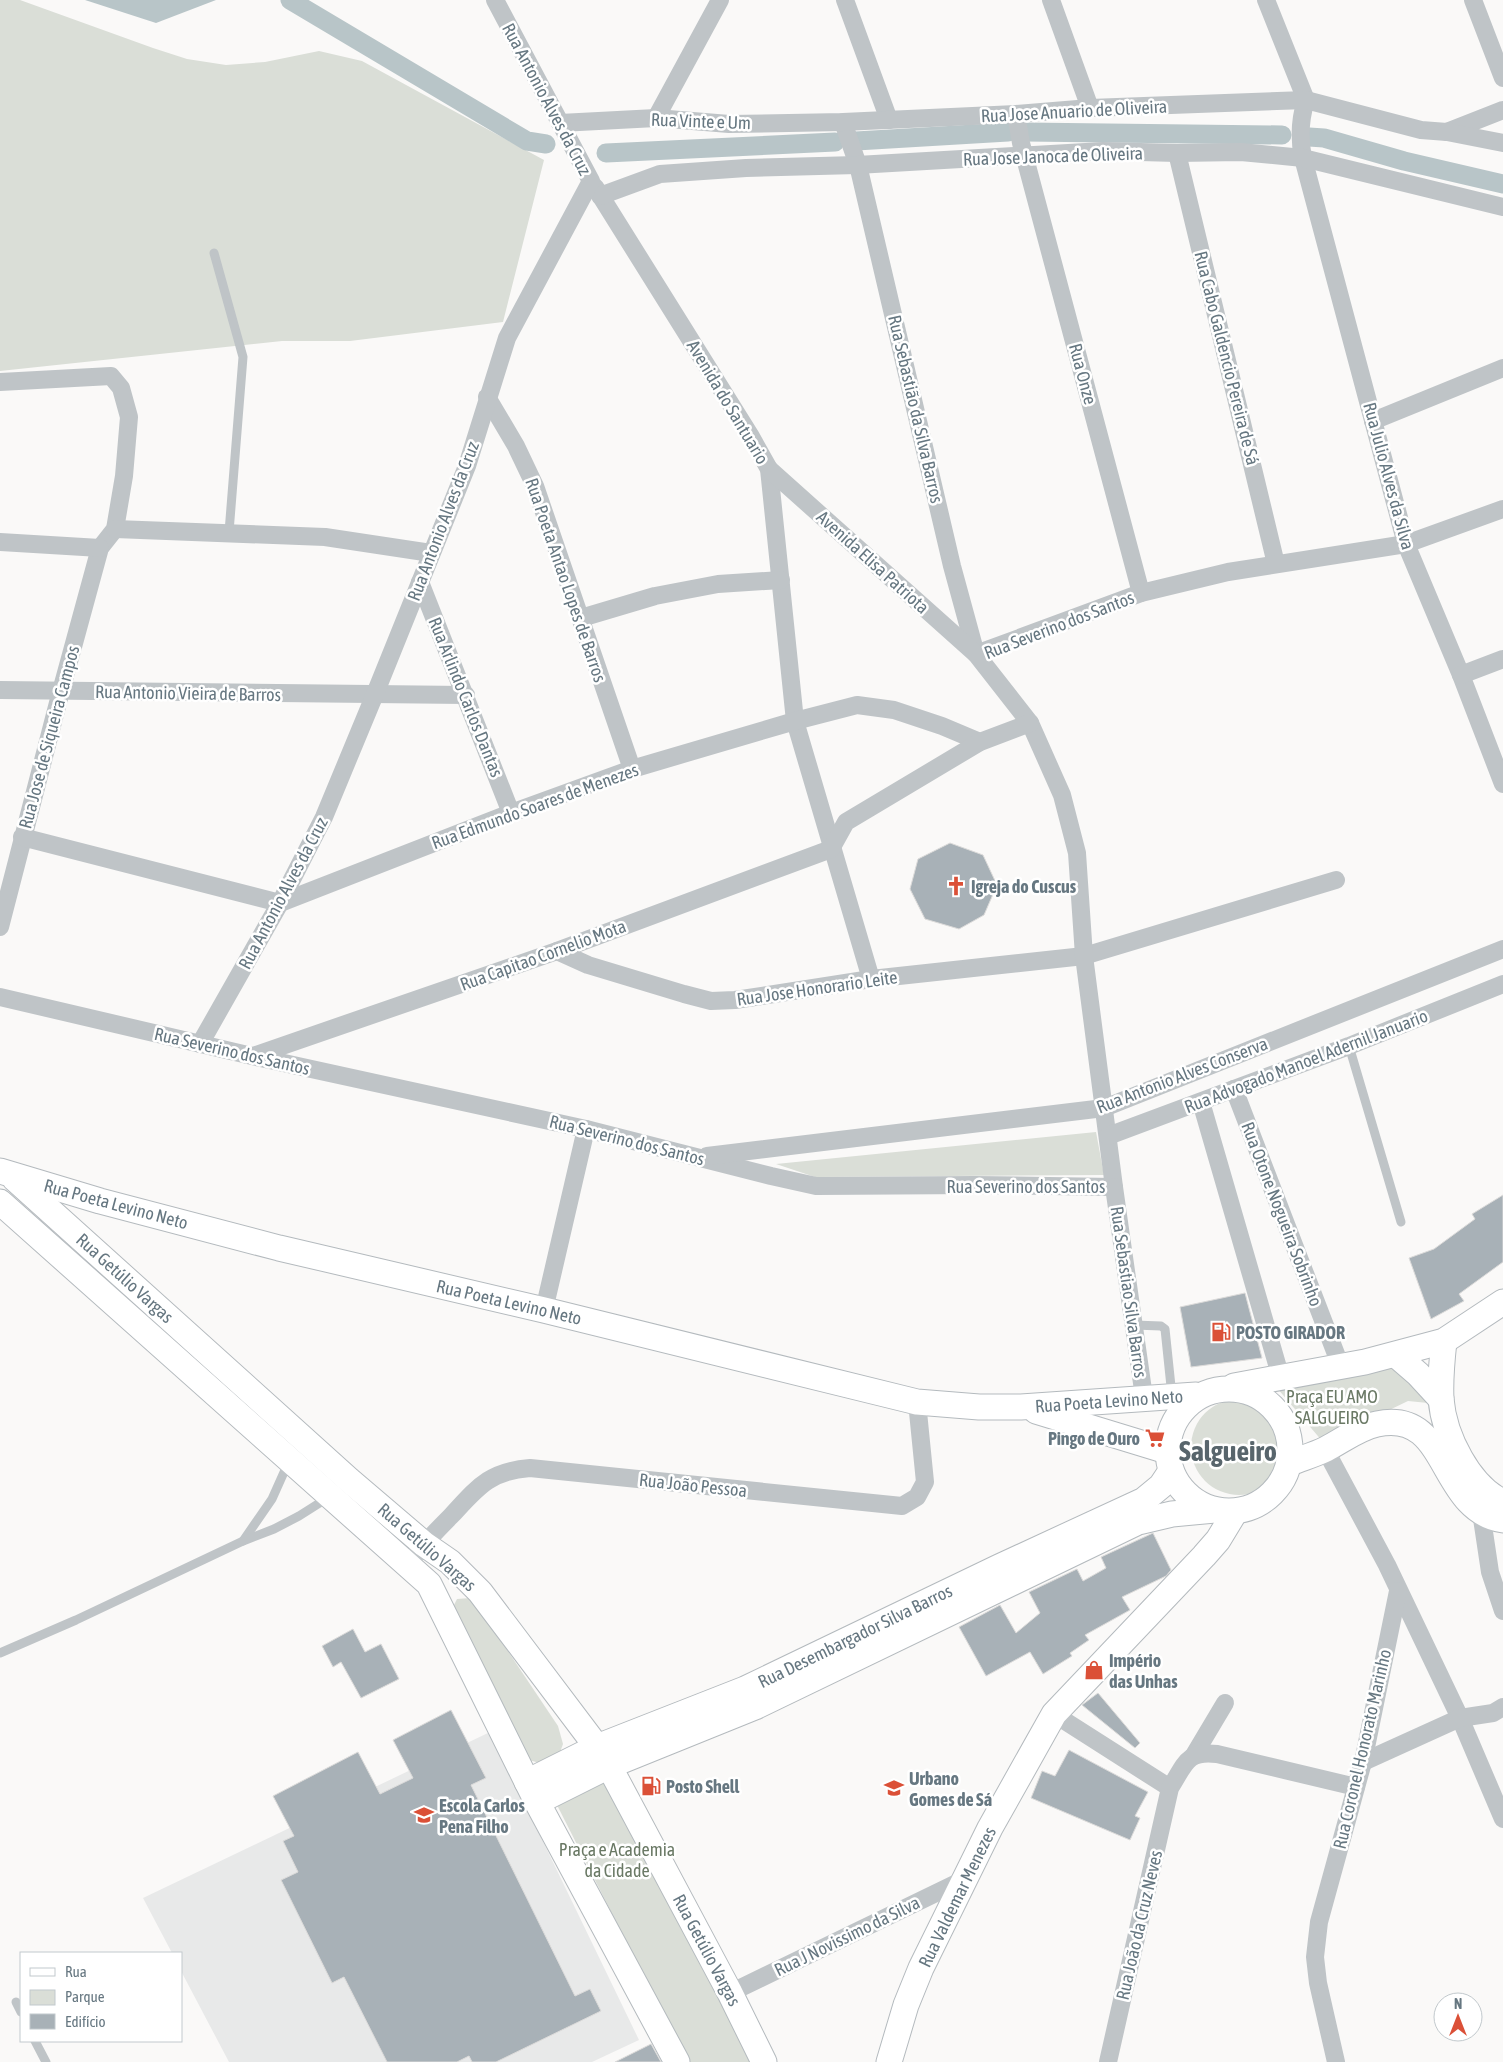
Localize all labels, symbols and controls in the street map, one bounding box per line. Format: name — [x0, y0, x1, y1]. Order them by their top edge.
street label: Rua Antonio Alves da Cruz — [498, 19, 596, 179]
street label: Rua Jose Anuario de Oliveira — [980, 96, 1168, 126]
street label: Rua Vinte e Um — [651, 109, 751, 133]
street label: Rua Jose Janoca de Oliveira — [963, 142, 1143, 170]
street label: Rua Cabo Galdencio Pereira de Sá — [1190, 249, 1264, 467]
street label: Rua Sebastião da Silva Barros — [884, 313, 948, 505]
street label: Avenida do Santuario — [683, 336, 773, 468]
street label: Rua Onze — [1065, 341, 1101, 407]
street label: Rua Julio Alves da Silva — [1359, 400, 1419, 552]
street label: Rua Antonio Alves da Cruz — [403, 438, 483, 604]
street label: Rua Poeta Antao Lopes de Barros — [521, 475, 611, 685]
street label: Avenida Elisa Patriota — [813, 506, 933, 618]
street label: Rua Severino dos Santos — [981, 587, 1137, 663]
street label: Rua Arlindo Carlos Dantas — [424, 614, 508, 780]
street label: Rua Jose de Siqueira Campos — [14, 643, 84, 831]
street label: Rua Antonio Vieira de Barros — [95, 681, 281, 705]
street label: Rua Edmundo Soares de Menezes — [429, 759, 641, 853]
street label: Rua Antonio Alves da Cruz — [234, 813, 332, 973]
church icon: Igreja do Cuscus — [945, 875, 967, 897]
place label: Igreja do Cuscus — [971, 876, 1077, 897]
street label: Rua Capitao Cornelio Mota — [457, 915, 629, 995]
street label: Rua Jose Honorario Leite — [735, 966, 899, 1010]
street label: Rua Advogado Manoel Adernil Januario — [1182, 1005, 1430, 1117]
street label: Rua Severino dos Santos — [152, 1023, 312, 1079]
street label: Rua Antonio Alves Conserva — [1093, 1033, 1271, 1117]
street label: Rua Severino dos Santos — [547, 1111, 707, 1169]
street label: Rua Otone Nogueira Sobrinho — [1237, 1119, 1327, 1309]
street label: Rua Poeta Levino Neto — [42, 1175, 190, 1233]
street label: Rua Severino dos Santos — [947, 1176, 1105, 1197]
street label: Rua Sebastiao Silva Barros — [1107, 1205, 1151, 1379]
street label: Rua Getúlio Vargas — [72, 1229, 178, 1327]
street label: Rua Poeta Levino Neto — [434, 1275, 584, 1329]
fuel station icon: POSTO GIRADOR — [1210, 1321, 1232, 1343]
place label: POSTO GIRADOR — [1236, 1322, 1345, 1343]
street label: Rua Poeta Levino Neto — [1034, 1385, 1184, 1417]
park label: Praça EU AMO SALGUEIRO — [1286, 1386, 1378, 1428]
supermarket icon: Pingo de Ouro — [1144, 1427, 1166, 1449]
place label: Pingo de Ouro — [1048, 1428, 1140, 1449]
district label: Salgueiro — [1179, 1435, 1277, 1467]
street label: Rua João Pessoa — [638, 1469, 748, 1501]
street label: Rua Getúlio Vargas — [374, 1499, 480, 1595]
street label: Rua Desembargador Silva Barros — [755, 1580, 955, 1692]
street label: Rua Coronel Honorato Marinho — [1329, 1647, 1395, 1851]
place label: Império das Unhas — [1109, 1650, 1178, 1692]
shop icon: Império das Unhas — [1083, 1659, 1105, 1681]
place label: Urbano Gomes de Sá — [909, 1768, 992, 1810]
fuel station icon: Posto Shell — [640, 1775, 662, 1797]
place label: Posto Shell — [666, 1776, 740, 1797]
school or university icon: Urbano Gomes de Sá — [883, 1777, 905, 1799]
place label: Escola Carlos Pena Filho — [439, 1795, 526, 1837]
school or university icon: Escola Carlos Pena Filho — [413, 1804, 435, 1826]
street label: Rua Valdemar Menezes — [914, 1823, 1000, 1971]
park label: Praça e Academia da Cidade — [559, 1839, 675, 1881]
street label: Rua João da Cruz Neves — [1112, 1848, 1166, 2002]
street label: Rua Getúlio Vargas — [669, 1891, 745, 2009]
street label: Rua J Novissimo da Silva — [771, 1892, 923, 1980]
legend — [20, 1952, 182, 2042]
text: Rua — [65, 1963, 87, 1980]
text: Parque — [65, 1988, 105, 2005]
north arrow — [1433, 1992, 1483, 2042]
text: N — [1454, 1996, 1462, 2012]
text: Edifício — [65, 2013, 106, 2030]

